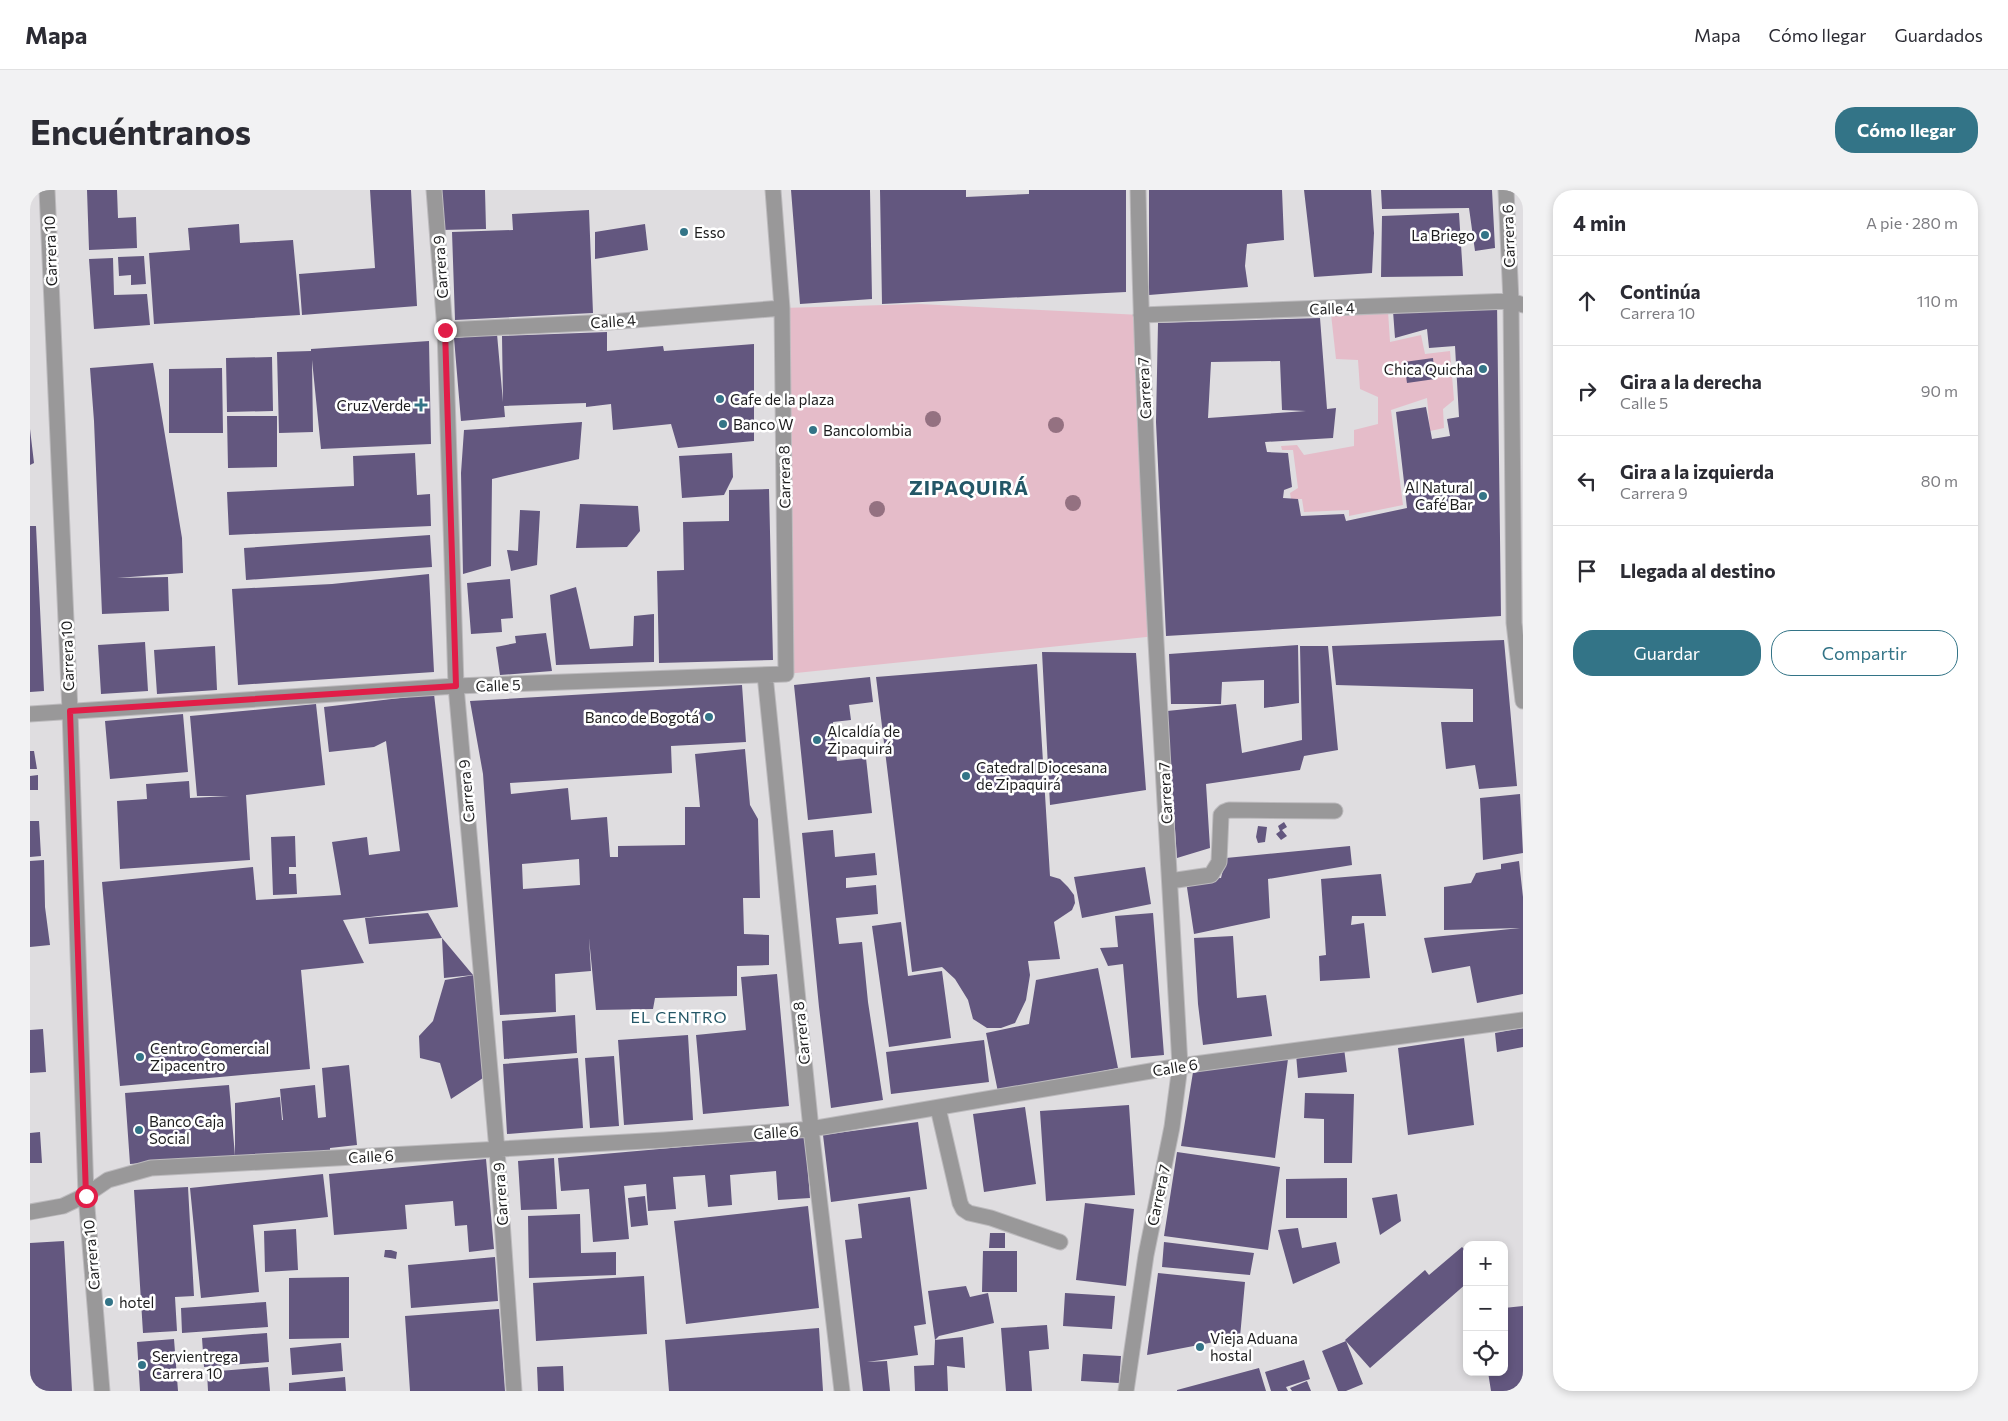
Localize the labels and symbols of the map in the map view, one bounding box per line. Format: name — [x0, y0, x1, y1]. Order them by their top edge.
street label: Carrera 6 — [1498, 204, 1518, 268]
street label: Carrera 10 — [40, 215, 60, 287]
place label: Esso — [694, 223, 725, 241]
marker: Esso — [678, 226, 690, 238]
place label: La Briego — [1411, 226, 1475, 244]
marker: La Briego — [1479, 229, 1491, 241]
street label: Carrera 9 — [429, 235, 451, 299]
street label: Calle 4 — [1309, 298, 1355, 318]
street label: Calle 4 — [590, 310, 636, 332]
route end — [434, 319, 457, 342]
street label: Carrera 7 — [1133, 356, 1155, 420]
place label: Chica Quicha — [1384, 360, 1473, 378]
marker: Chica Quicha — [1477, 363, 1489, 375]
place label: Cafe de la plaza — [730, 390, 834, 408]
marker: Cafe de la plaza — [714, 393, 726, 405]
place label: Cruz Verde — [337, 396, 411, 414]
marker: Cruz Verde — [415, 399, 427, 411]
place label: Banco W — [733, 415, 794, 433]
marker: Banco W — [717, 418, 729, 430]
place label: Bancolombia — [823, 421, 912, 439]
marker: Bancolombia — [807, 424, 819, 436]
street label: Carrera 8 — [774, 445, 794, 509]
district label: ZIPAQUIRÁ — [909, 475, 1029, 499]
place label: Al Natural Café Bar — [1405, 478, 1473, 513]
marker: Al Natural Café Bar — [1477, 490, 1489, 502]
street label: Carrera 10 — [57, 620, 77, 692]
street label: Calle 5 — [475, 675, 521, 695]
place label: Banco de Bogotá — [585, 708, 699, 726]
marker: Banco de Bogotá — [703, 711, 715, 723]
place label: Alcaldía de Zipaquirá — [827, 722, 900, 757]
marker: Alcaldía de Zipaquirá — [811, 734, 823, 746]
place label: Catedral Diocesana de Zipaquirá — [976, 758, 1107, 793]
street label: Carrera 9 — [454, 759, 478, 823]
street label: Carrera 7 — [1154, 761, 1176, 825]
marker: Catedral Diocesana de Zipaquirá — [960, 770, 972, 782]
street label: Carrera 8 — [789, 1001, 813, 1065]
district label: EL CENTRO — [630, 1007, 728, 1026]
place label: Centro Comercial Zipacentro — [150, 1039, 269, 1074]
marker: Centro Comercial Zipacentro — [134, 1051, 146, 1063]
street label: Calle 6 — [1151, 1055, 1199, 1079]
place label: Banco Caja Social — [149, 1112, 224, 1147]
street label: Calle 6 — [753, 1121, 799, 1143]
marker: Banco Caja Social — [133, 1124, 145, 1136]
street label: Calle 6 — [348, 1146, 394, 1166]
street label: Carrera 9 — [489, 1162, 511, 1226]
street label: Carrera 7 — [1143, 1163, 1173, 1227]
route start — [75, 1185, 98, 1208]
street label: Carrera 10 — [79, 1219, 103, 1291]
place label: hotel — [119, 1293, 154, 1311]
marker: hotel — [103, 1296, 115, 1308]
place label: Vieja Aduana hostal — [1210, 1329, 1298, 1364]
marker: Vieja Aduana hostal — [1194, 1341, 1206, 1353]
place label: Servientrega Carrera 10 — [152, 1347, 238, 1382]
marker: Servientrega Carrera 10 — [136, 1359, 148, 1371]

